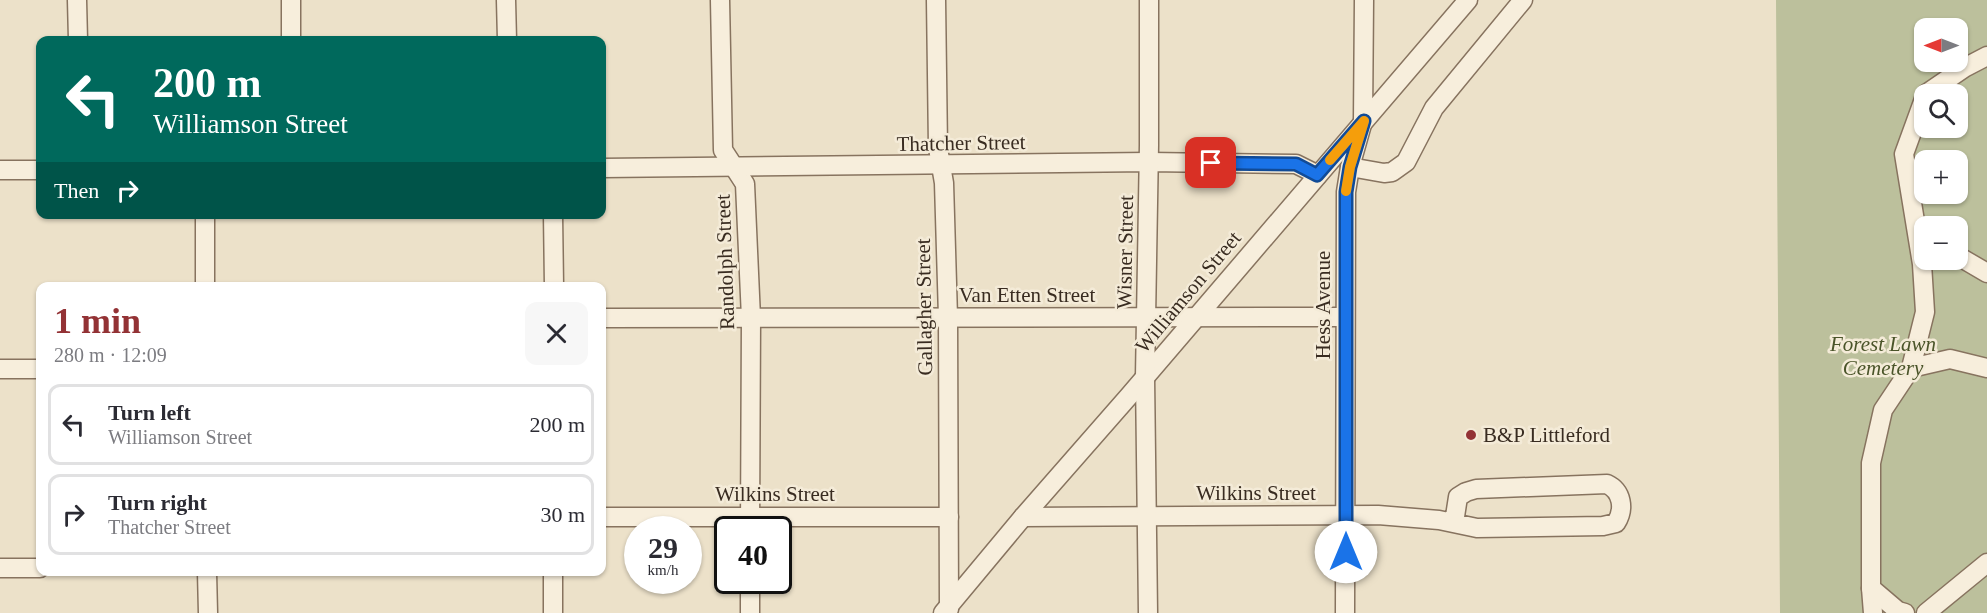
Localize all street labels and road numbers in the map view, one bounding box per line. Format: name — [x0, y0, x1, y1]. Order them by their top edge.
street label: Thatcher Street — [896, 130, 1026, 156]
street label: Randolph Street — [711, 194, 739, 330]
street label: Wisner Street — [1112, 195, 1138, 309]
street label: Williamson Street — [1130, 226, 1246, 358]
street label: Gallagher Street — [911, 238, 937, 376]
street label: Hess Avenue — [1311, 251, 1335, 359]
street label: Van Etten Street — [959, 283, 1095, 307]
street label: Wilkins Street — [1196, 481, 1316, 505]
street label: Wilkins Street — [715, 482, 835, 506]

